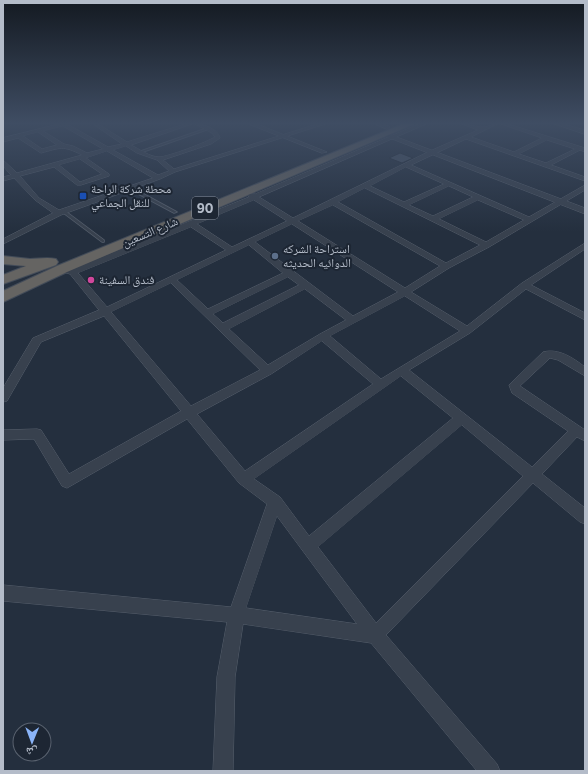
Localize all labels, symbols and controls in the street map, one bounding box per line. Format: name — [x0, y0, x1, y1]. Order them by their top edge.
place label: محطة شركة الراحة للنقل الجماعي — [91, 181, 171, 213]
marker: محطة شركة الراحة للنقل الجماعي — [78, 191, 88, 201]
road number: 90 — [192, 197, 218, 219]
street label: شارع التسعين — [120, 213, 180, 251]
place label: استراحة الشركه الدوائيه الحديثه — [283, 241, 351, 270]
marker: استراحة الشركه الدوائيه الحديثه — [270, 251, 280, 261]
place label: فندق السفينة — [99, 272, 155, 287]
marker: فندق السفينة — [86, 275, 96, 285]
north arrow — [12, 722, 52, 762]
text: ش — [26, 744, 38, 759]

